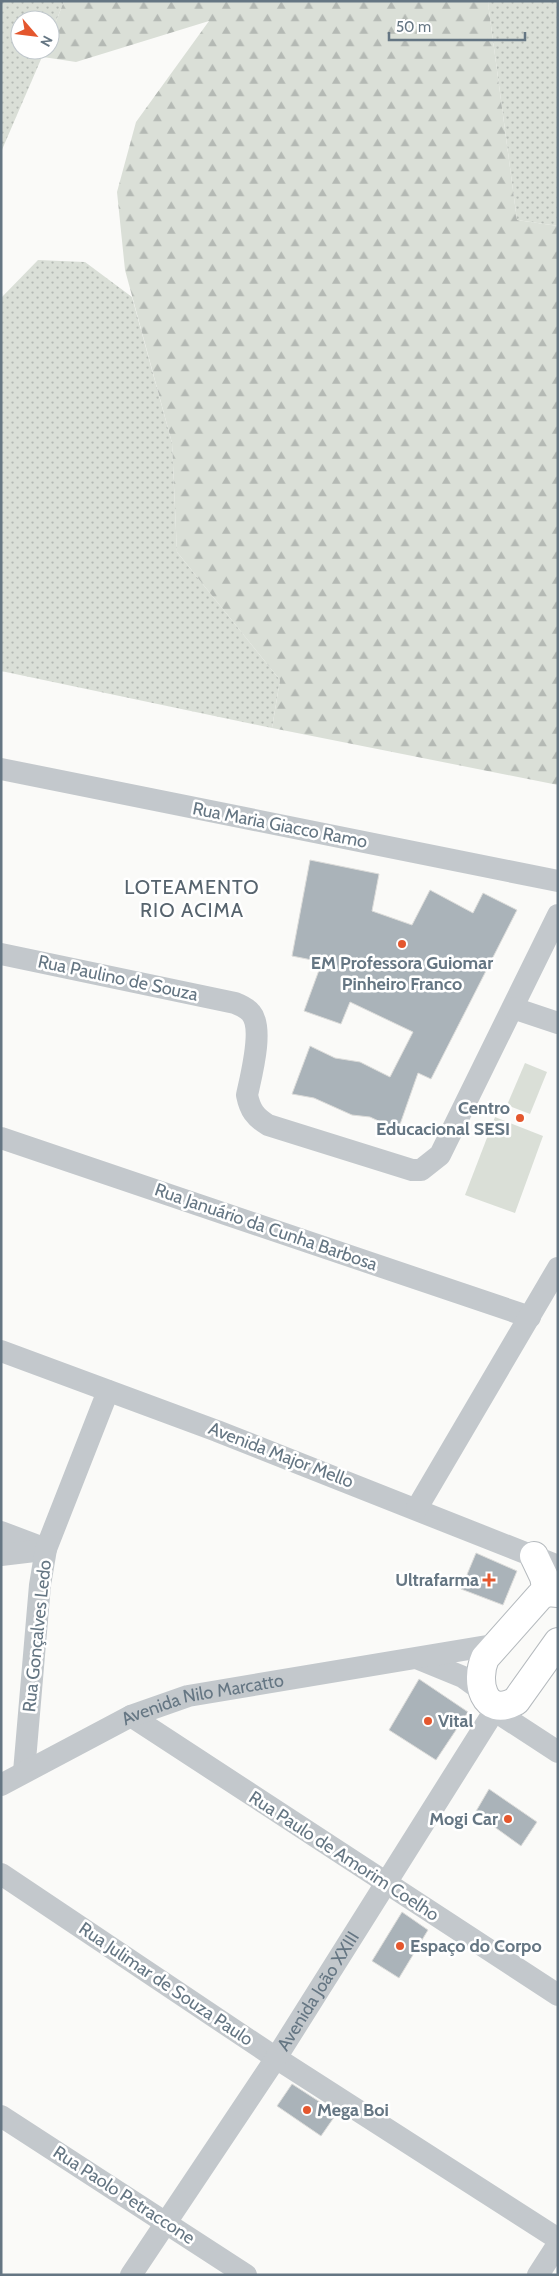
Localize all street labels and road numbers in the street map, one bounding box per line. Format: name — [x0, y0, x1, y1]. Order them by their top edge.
street label: Rua Maria Giacco Ramo — [191, 797, 369, 853]
street label: Rua Paulino de Souza — [36, 950, 200, 1006]
street label: Rua Januário da Cunha Barbosa — [152, 1179, 380, 1276]
street label: Avenida Major Mello — [205, 1417, 357, 1493]
street label: Rua Gonçalves Ledo — [18, 1559, 56, 1713]
street label: Avenida Nilo Marcatto — [117, 1669, 285, 1730]
street label: Rua Paulo de Amorim Coelho — [245, 1786, 443, 1926]
street label: Rua Julimar de Souza Paulo — [75, 1917, 257, 2051]
street label: Avenida João XXIII — [272, 1927, 364, 2055]
street label: Rua Paolo Petraccone — [49, 2141, 199, 2249]

